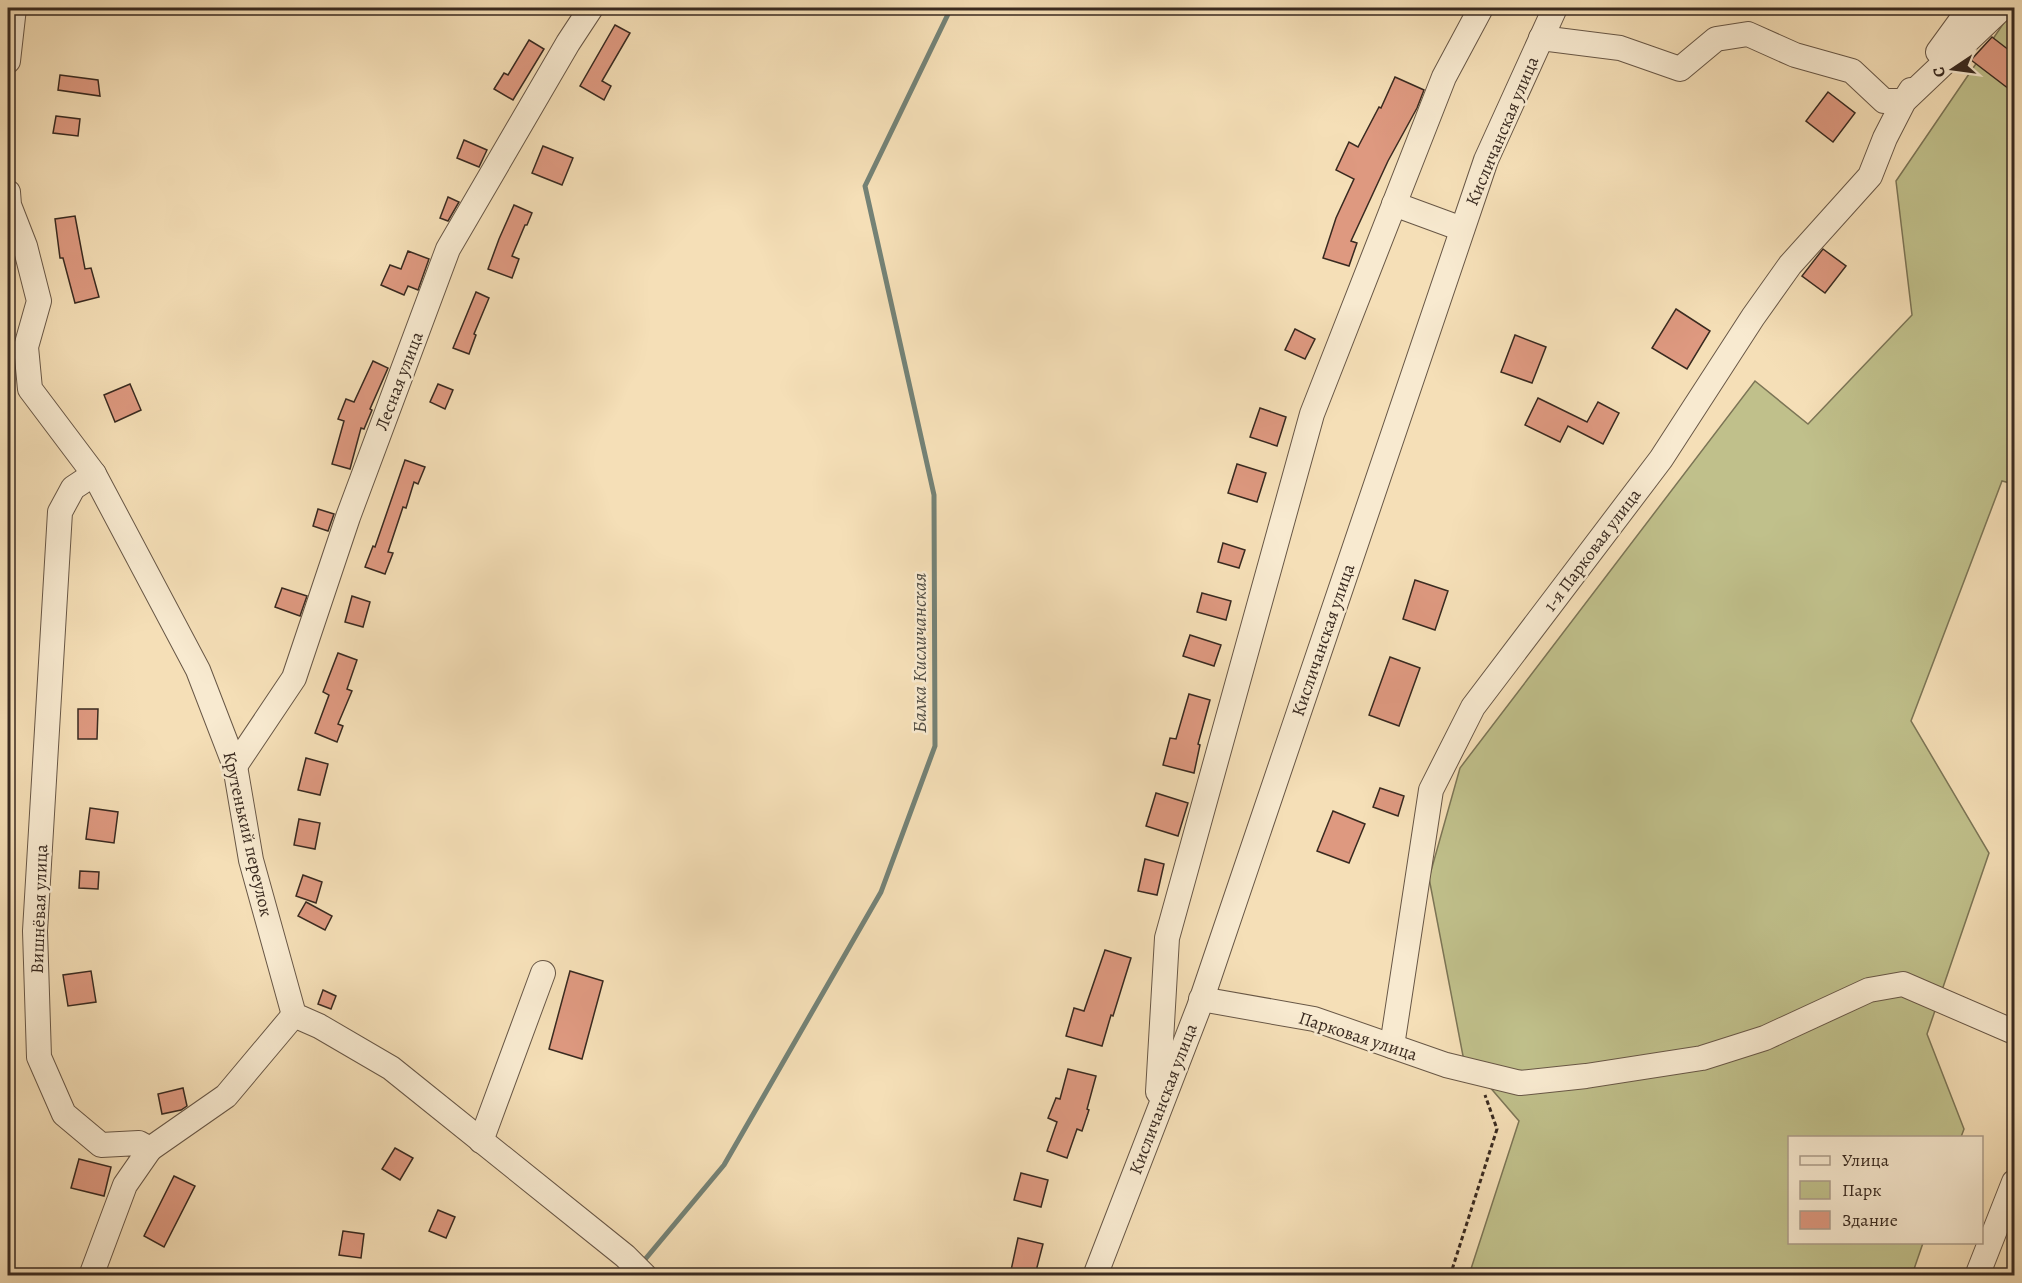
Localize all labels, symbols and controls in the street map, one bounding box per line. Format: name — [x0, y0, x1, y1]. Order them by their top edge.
north arrow — [1923, 39, 1983, 99]
street label: Кисличанская улица — [1460, 52, 1545, 209]
text: С — [1928, 65, 1951, 79]
street label: Лесная улица — [369, 327, 429, 434]
street label: 1-я Парковая улица — [1538, 483, 1647, 616]
street label: Кисличанская улица — [1286, 560, 1361, 720]
water label: Балка Кисличанская — [906, 573, 933, 733]
street label: Крутенький переулок — [217, 749, 279, 919]
street label: Вишнёвая улица — [25, 843, 53, 974]
street label: Парковая улица — [1296, 1006, 1421, 1067]
street label: Кисличанская улица — [1123, 1019, 1203, 1178]
legend — [1788, 1136, 1983, 1244]
text: Улица — [1842, 1148, 1890, 1172]
text: Парк — [1842, 1178, 1882, 1202]
text: Здание — [1842, 1208, 1898, 1232]

